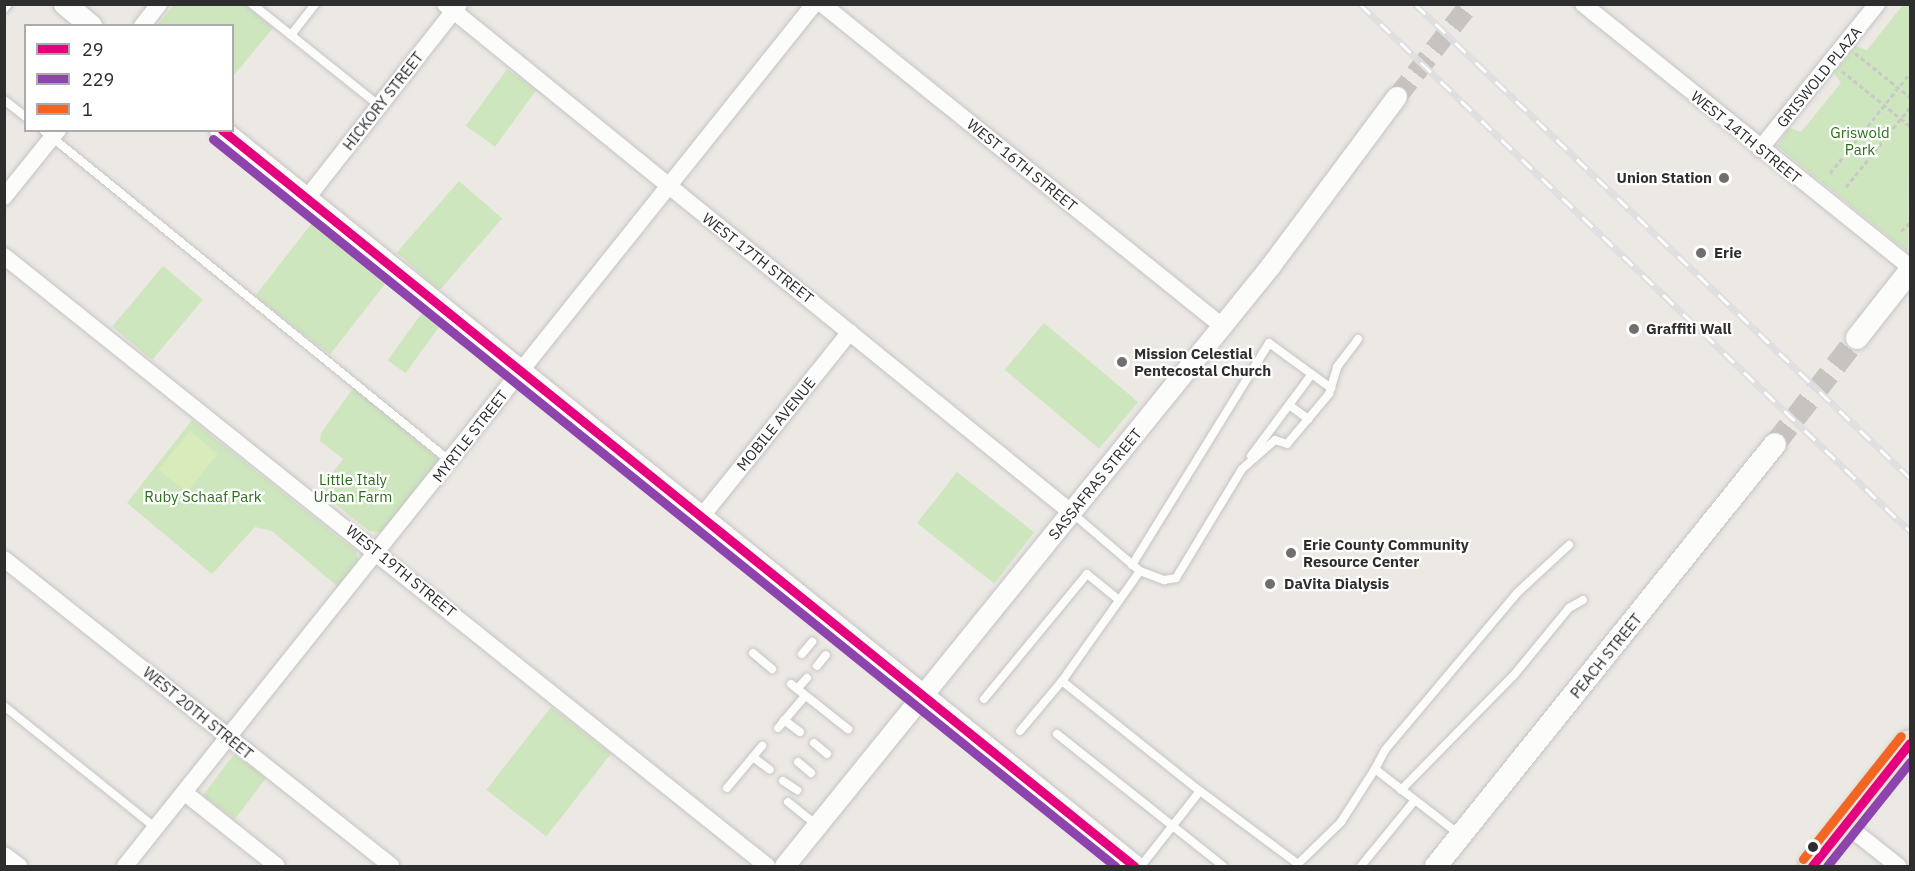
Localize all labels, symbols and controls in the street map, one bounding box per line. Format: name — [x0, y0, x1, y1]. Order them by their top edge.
street label: GRISWOLD PLAZA — [1773, 23, 1865, 131]
legend — [24, 24, 234, 132]
text: 29 — [82, 38, 104, 61]
street label: HICKORY STREET — [339, 48, 427, 154]
text: 229 — [82, 68, 114, 91]
street label: WEST 14TH STREET — [1687, 87, 1805, 187]
text: 1 — [82, 98, 93, 121]
street label: WEST 16TH STREET — [963, 115, 1081, 215]
park label: Griswold Park — [1830, 123, 1890, 158]
place label: Union Station — [1617, 169, 1712, 187]
marker: Union Station — [1717, 171, 1731, 185]
street label: WEST 17TH STREET — [699, 209, 817, 307]
marker: Erie — [1692, 244, 1710, 262]
place label: Erie — [1714, 244, 1742, 262]
place label: Graffiti Wall — [1646, 320, 1732, 338]
marker: Graffiti Wall — [1627, 322, 1641, 336]
place label: Mission Celestial Pentecostal Church — [1134, 344, 1271, 379]
marker: Mission Celestial Pentecostal Church — [1115, 355, 1129, 369]
street label: MOBILE AVENUE — [733, 374, 819, 474]
street label: MYRTLE STREET — [429, 387, 511, 485]
street label: SASSAFRAS STREET — [1045, 425, 1145, 543]
park label: Little Italy Urban Farm — [314, 470, 392, 505]
park label: Ruby Schaaf Park — [144, 488, 262, 506]
street label: WEST 19TH STREET — [342, 521, 460, 621]
place label: Erie County Community Resource Center — [1303, 535, 1469, 570]
marker: Erie County Community Resource Center — [1284, 546, 1298, 560]
marker: DaVita Dialysis — [1261, 575, 1279, 593]
place label: DaVita Dialysis — [1284, 575, 1389, 593]
street label: PEACH STREET — [1566, 610, 1646, 702]
street label: WEST 20TH STREET — [139, 663, 257, 763]
unlabelled marker — [1807, 841, 1819, 853]

